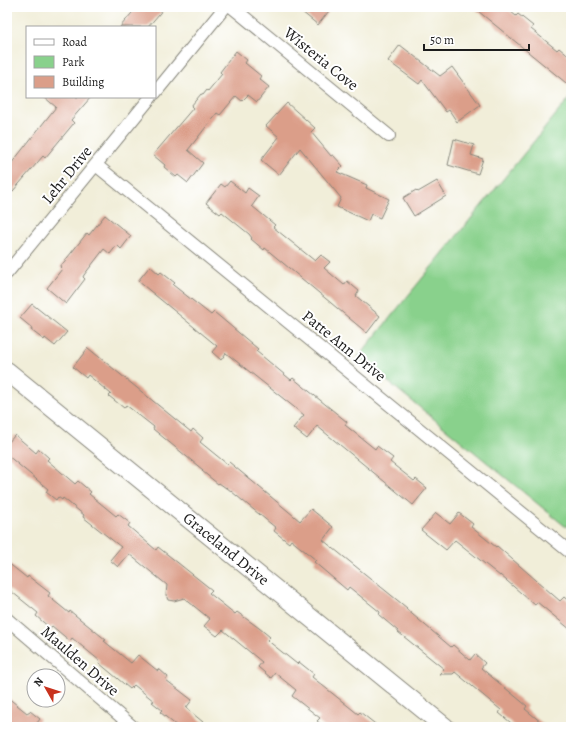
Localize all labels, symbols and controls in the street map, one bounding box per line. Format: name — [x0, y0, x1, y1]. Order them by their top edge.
street label: Wisteria Cove — [278, 21, 363, 96]
legend — [26, 26, 156, 98]
scale bar — [424, 26, 529, 52]
text: 50 m — [430, 32, 454, 48]
text: Road — [62, 34, 88, 50]
text: Park — [62, 54, 85, 70]
text: Building — [62, 74, 104, 90]
street label: Lehr Drive — [37, 141, 97, 209]
street label: Patte Ann Drive — [297, 305, 391, 387]
street label: Graceland Drive — [178, 507, 274, 591]
street label: Maulden Drive — [36, 621, 124, 701]
north arrow — [26, 668, 66, 708]
text: N — [30, 674, 47, 690]

